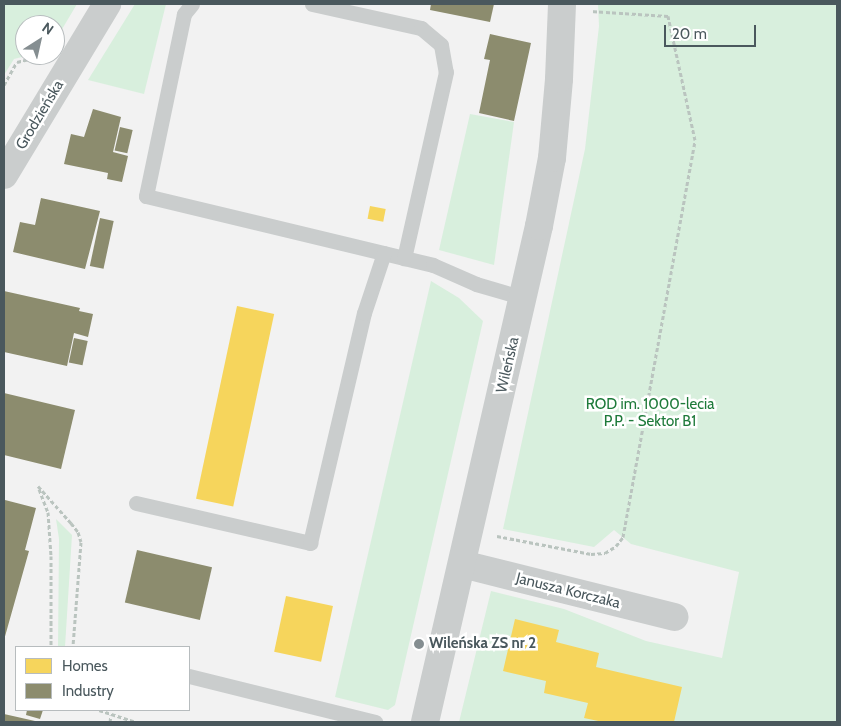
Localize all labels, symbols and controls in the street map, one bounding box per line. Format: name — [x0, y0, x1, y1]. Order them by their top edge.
north arrow — [15, 15, 65, 65]
scale bar — [666, 15, 758, 47]
text: N — [39, 18, 57, 39]
text: 20 m — [672, 25, 707, 43]
street label: Grodzieńska — [12, 77, 68, 153]
street label: Wileńska — [493, 335, 523, 395]
park label: ROD im. 1000-lecia P.P. - Sektor B1 — [586, 395, 714, 430]
street label: Janusza Korczaka — [514, 569, 622, 613]
place label: Wileńska ZS nr 2 — [429, 635, 536, 653]
marker: Wileńska ZS nr 2 — [413, 638, 425, 650]
legend — [15, 646, 190, 711]
text: Homes — [62, 657, 108, 675]
text: Industry — [62, 682, 114, 700]

